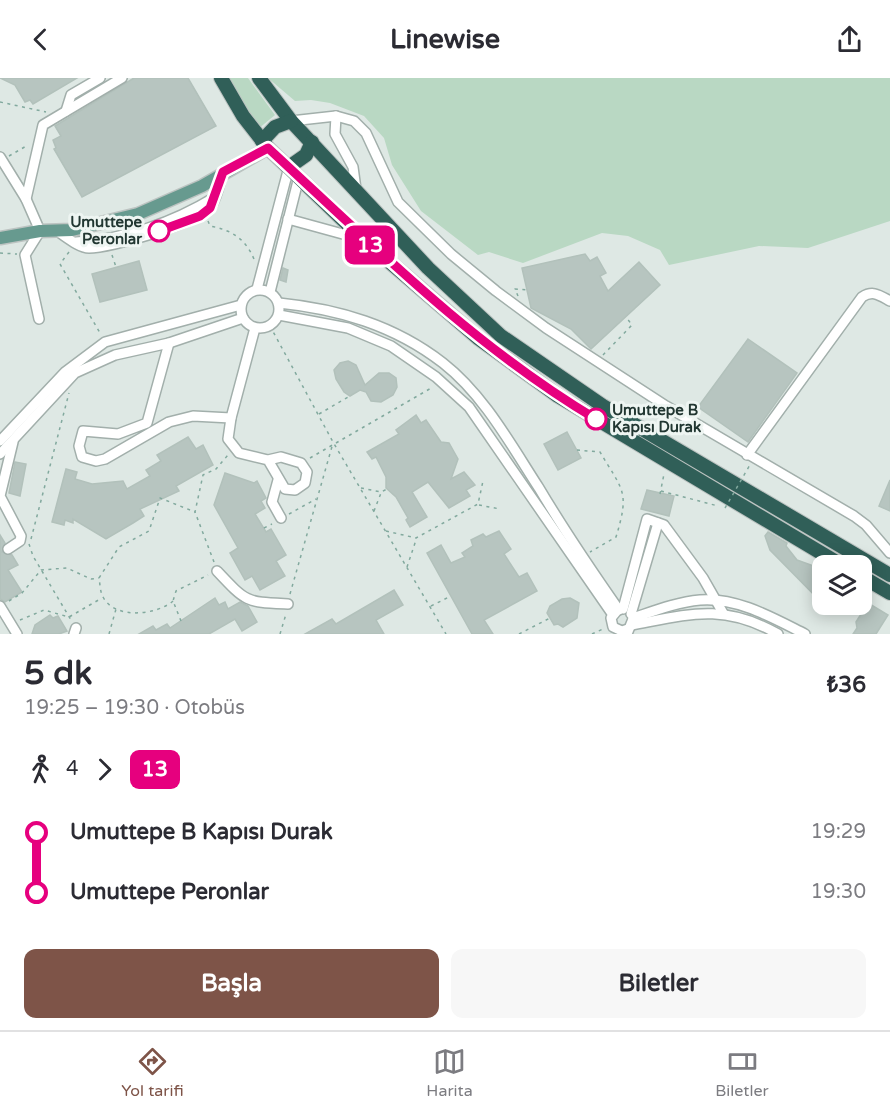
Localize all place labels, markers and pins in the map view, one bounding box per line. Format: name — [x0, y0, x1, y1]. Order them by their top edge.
place label: Umuttepe Peronlar — [70, 213, 143, 248]
marker: Umuttepe Peronlar — [148, 220, 170, 242]
place label: Umuttepe B Kapısı Durak — [612, 401, 701, 437]
marker: Umuttepe B Kapısı Durak — [585, 408, 607, 430]

